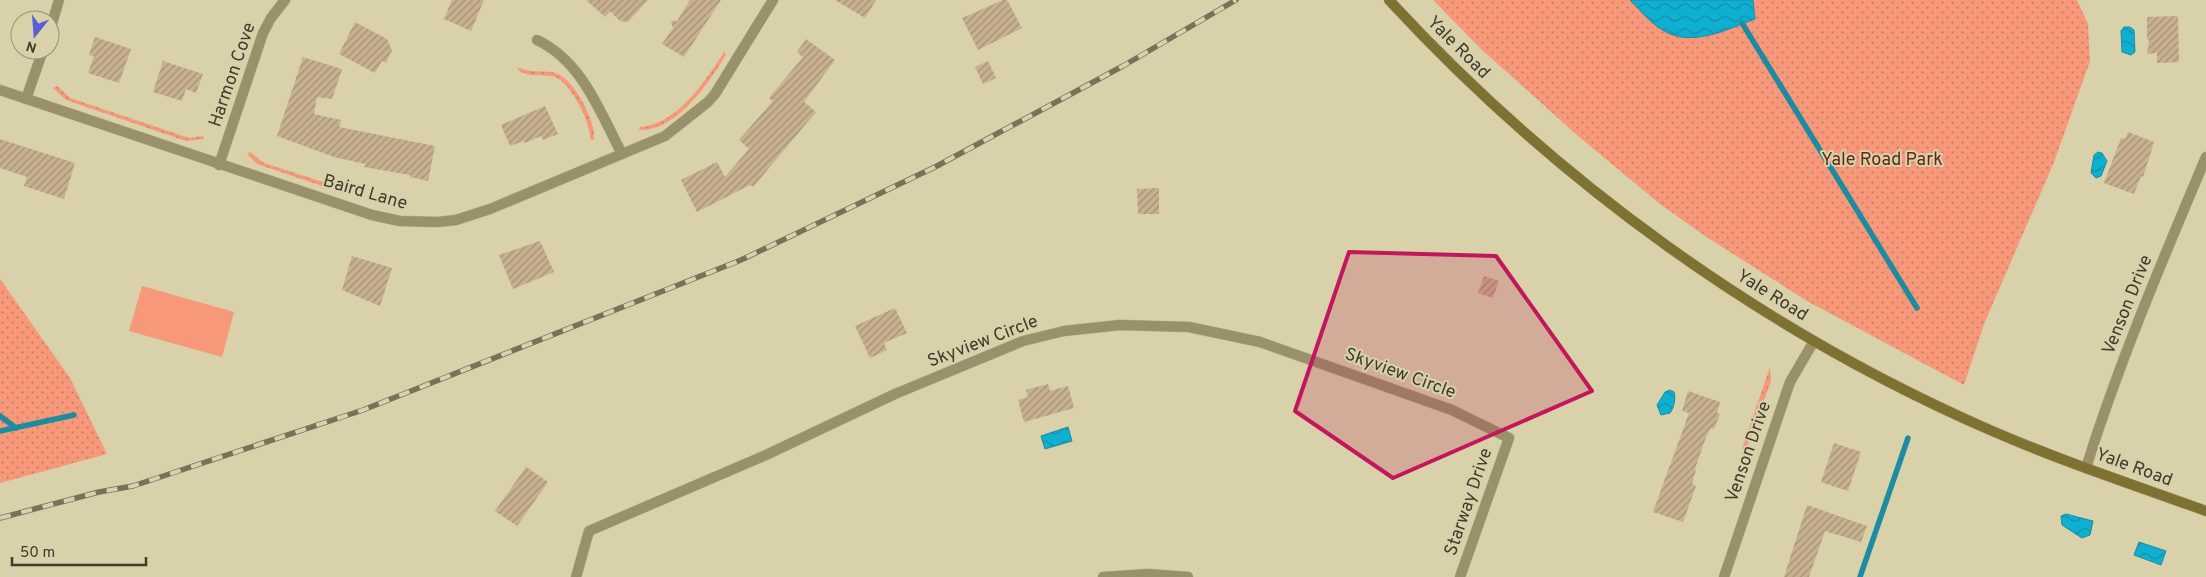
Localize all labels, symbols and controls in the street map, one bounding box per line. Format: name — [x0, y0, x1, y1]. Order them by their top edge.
north arrow — [10, 10, 60, 60]
street label: Yale Road — [1422, 12, 1494, 84]
street label: Harmon Cove — [204, 20, 262, 130]
text: N — [24, 36, 39, 56]
park label: Yale Road Park — [1821, 149, 1943, 172]
street label: Baird Lane — [320, 170, 410, 216]
street label: Venson Drive — [2098, 252, 2158, 358]
street label: Yale Road — [1732, 265, 1812, 327]
street label: Skyview Circle — [924, 310, 1042, 374]
street label: Skyview Circle — [1341, 343, 1459, 405]
street label: Venson Drive — [1721, 398, 1777, 506]
street label: Yale Road — [2092, 444, 2176, 492]
street label: Starway Drive — [1440, 445, 1498, 559]
scale bar — [12, 534, 146, 566]
text: 50 m — [20, 544, 55, 563]

